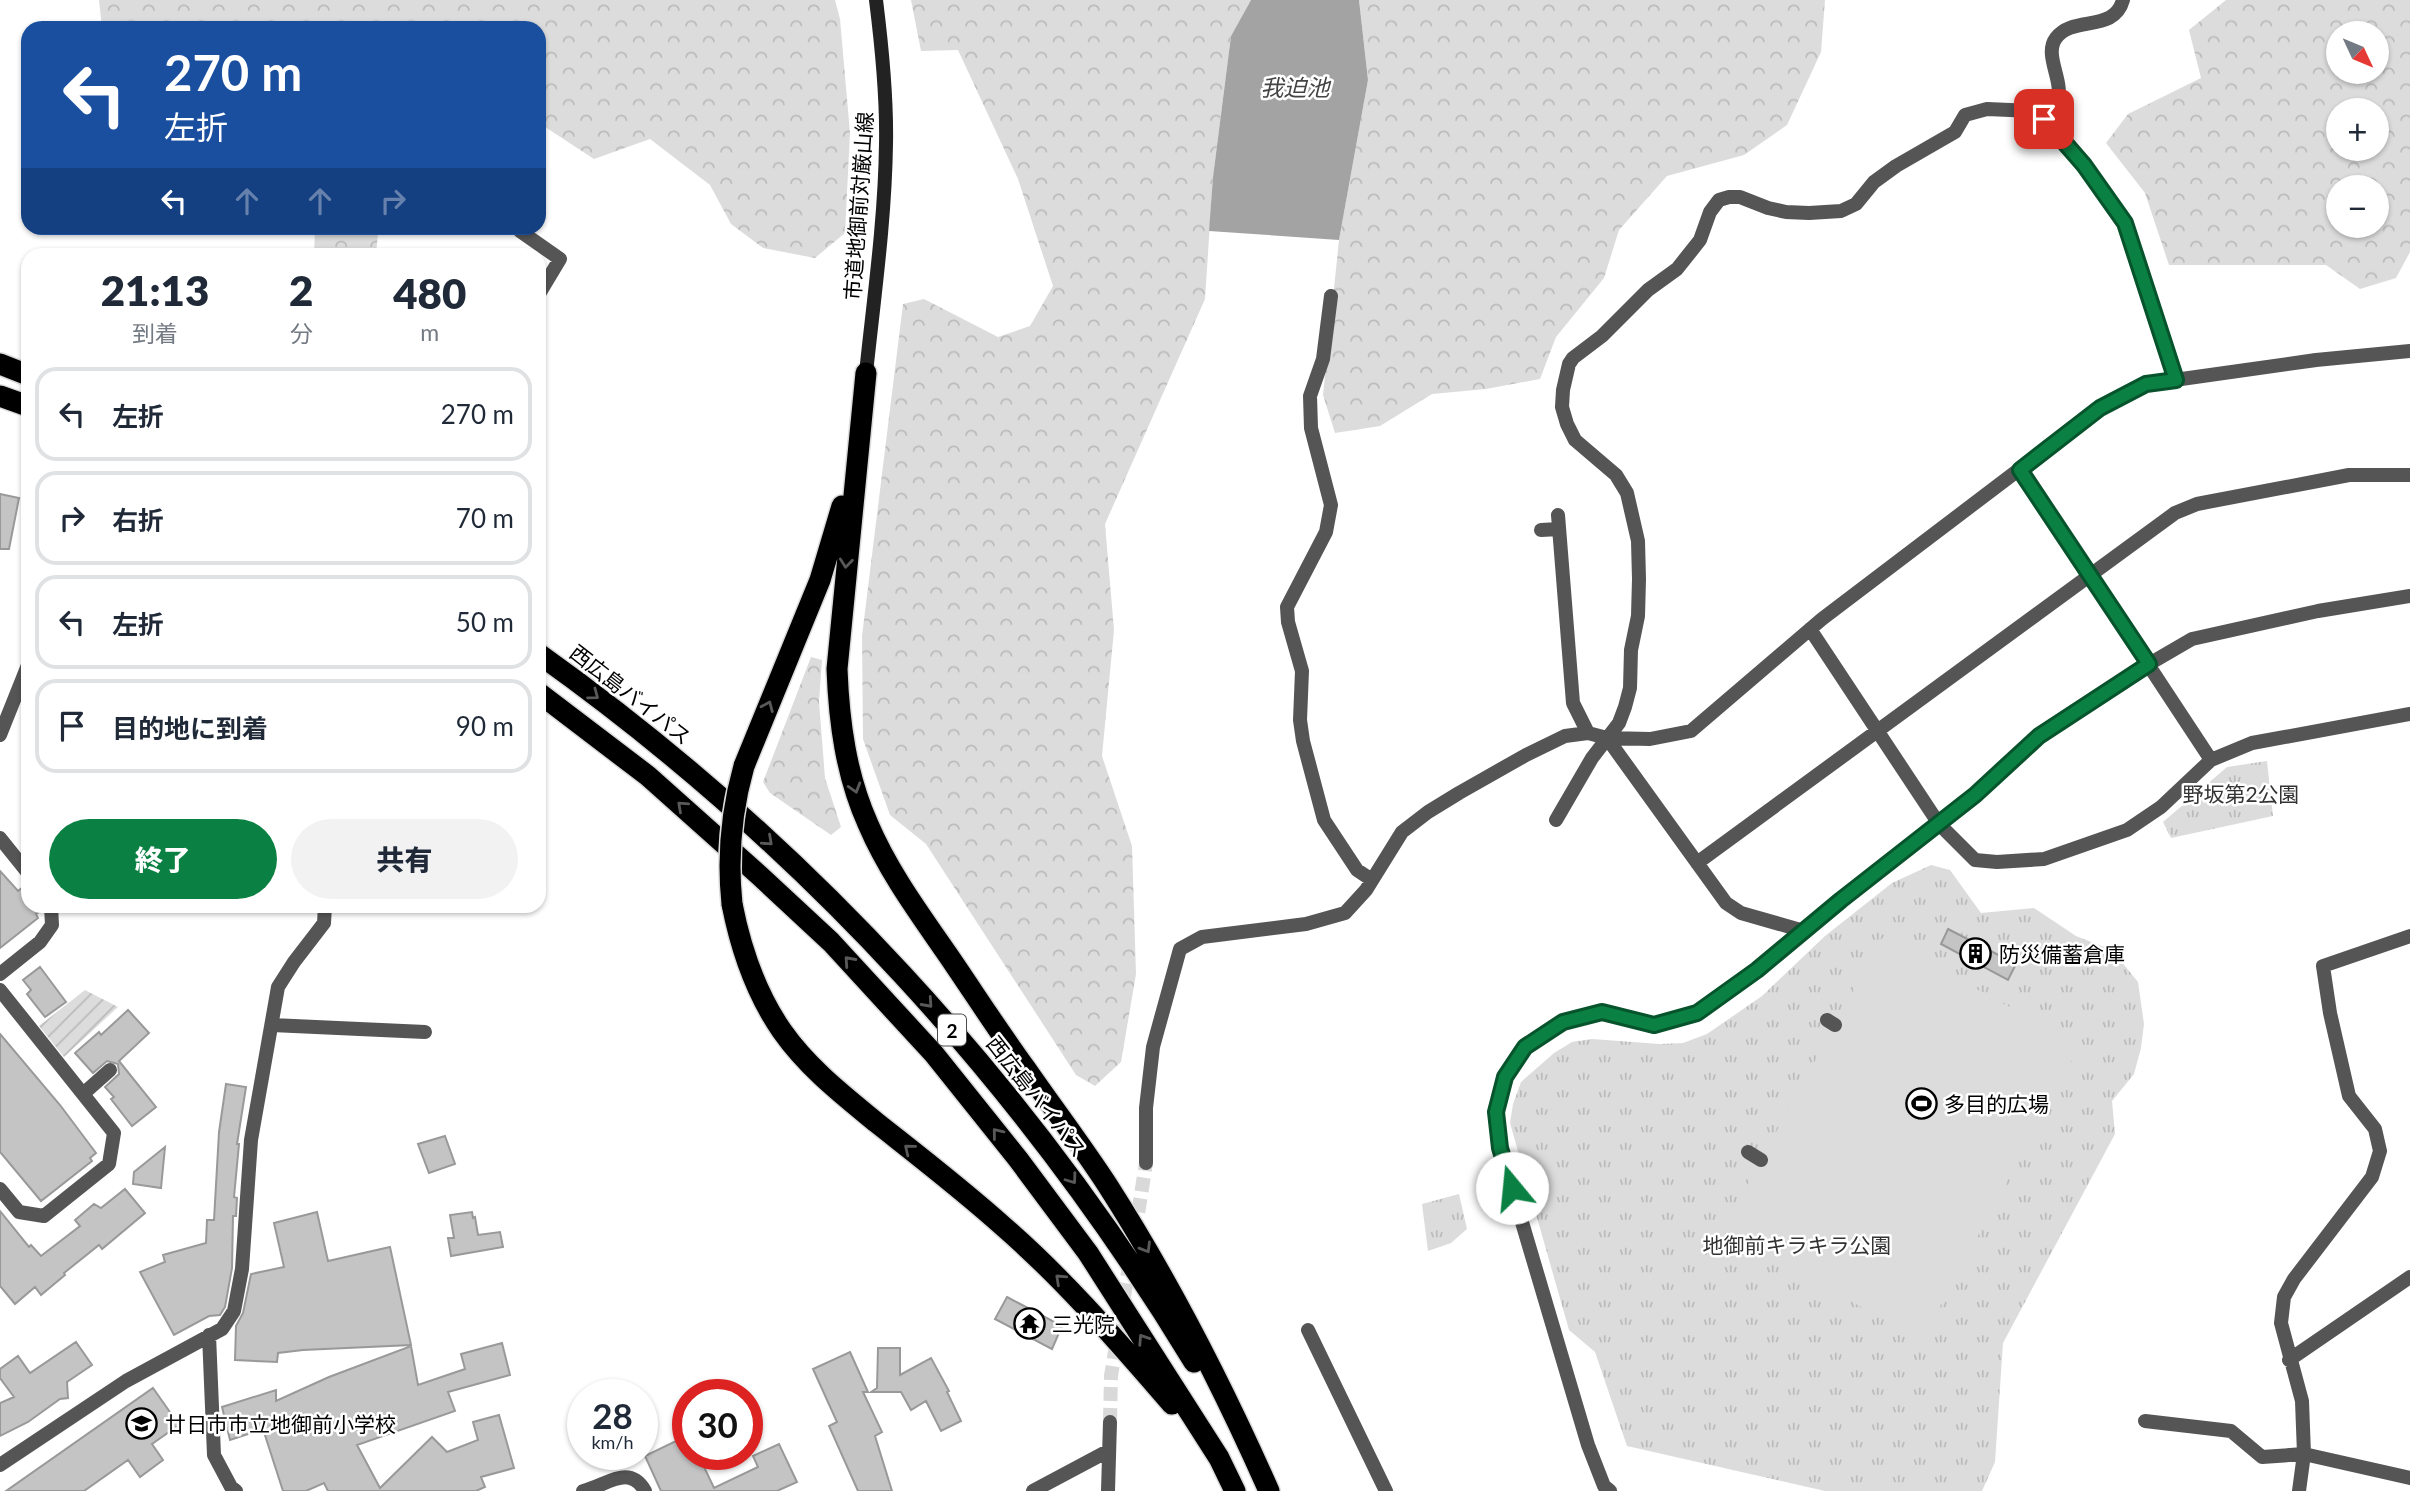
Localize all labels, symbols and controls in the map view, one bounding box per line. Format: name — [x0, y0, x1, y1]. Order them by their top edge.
north arrow — [2326, 21, 2389, 84]
map controls — [2326, 21, 2389, 238]
text: 270 m — [164, 43, 302, 101]
icon: left — [49, 49, 140, 140]
water label: 我迫池 — [1261, 73, 1332, 101]
pin — [2014, 89, 2074, 149]
button: + — [2326, 98, 2389, 161]
icon: arrive — [2025, 100, 2063, 138]
text: 左折 — [164, 107, 228, 146]
street label: 市道地御前対厳山線 — [839, 111, 877, 301]
button: − — [2326, 175, 2389, 238]
icon: left — [155, 182, 193, 220]
icon: ahead — [228, 182, 266, 220]
icon: ahead — [301, 182, 339, 220]
icon: right — [374, 182, 412, 220]
text: 21:13 — [101, 265, 209, 315]
text: 2 — [289, 265, 313, 315]
text: 480 — [393, 268, 466, 318]
text: m — [420, 318, 439, 346]
text: 到着 — [132, 319, 178, 347]
text: 分 — [290, 319, 313, 347]
icon: left — [53, 395, 91, 433]
text: 270 m — [441, 398, 514, 430]
text: 左折 — [112, 400, 164, 432]
icon: right — [53, 499, 91, 537]
text: 70 m — [456, 502, 514, 534]
text: 右折 — [112, 504, 164, 536]
one-way arrow — [839, 558, 854, 569]
icon: left — [53, 603, 91, 641]
text: 50 m — [456, 606, 514, 638]
text: 左折 — [112, 608, 164, 640]
street label: 西広島バイパス — [566, 639, 696, 749]
one-way arrow — [586, 686, 599, 699]
one-way arrow — [760, 701, 774, 713]
icon: arrive — [53, 707, 91, 745]
text: 90 m — [456, 710, 514, 742]
text: 目的地に到着 — [112, 712, 268, 744]
park label: 野坂第2公園 — [2182, 781, 2300, 806]
one-way arrow — [847, 782, 862, 794]
one-way arrow — [677, 802, 690, 815]
button: 終了 — [49, 819, 277, 899]
button: 共有 — [291, 819, 518, 899]
one-way arrow — [760, 832, 773, 845]
building icon: 防災備蓄倉庫 — [1959, 936, 1993, 970]
place label: 防災備蓄倉庫 — [1999, 941, 2125, 966]
one-way arrow — [844, 956, 857, 969]
one-way arrow — [920, 995, 932, 1008]
road number: 2 — [938, 1014, 966, 1046]
street label: 西広島バイパス — [982, 1031, 1092, 1161]
sports icon: 多目的広場 — [1904, 1086, 1938, 1120]
place label: 多目的広場 — [1944, 1091, 2049, 1116]
one-way arrow — [993, 1128, 1006, 1141]
one-way arrow — [905, 1144, 917, 1157]
position arrow — [1475, 1151, 1549, 1225]
one-way arrow — [1063, 1171, 1076, 1184]
park label: 地御前キラキラ公園 — [1703, 1232, 1892, 1257]
one-way arrow — [1138, 1240, 1151, 1253]
one-way arrow — [1055, 1274, 1068, 1287]
temple icon: 三光院 — [1012, 1306, 1046, 1340]
place label: 三光院 — [1052, 1311, 1115, 1336]
one-way arrow — [1138, 1333, 1151, 1346]
speed limit sign: 30 — [672, 1379, 763, 1470]
text: 28 — [592, 1394, 633, 1436]
school or university icon: 廿日市市立地御前小学校 — [125, 1406, 159, 1440]
place label: 廿日市市立地御前小学校 — [165, 1411, 396, 1436]
text: km/h — [591, 1431, 634, 1453]

